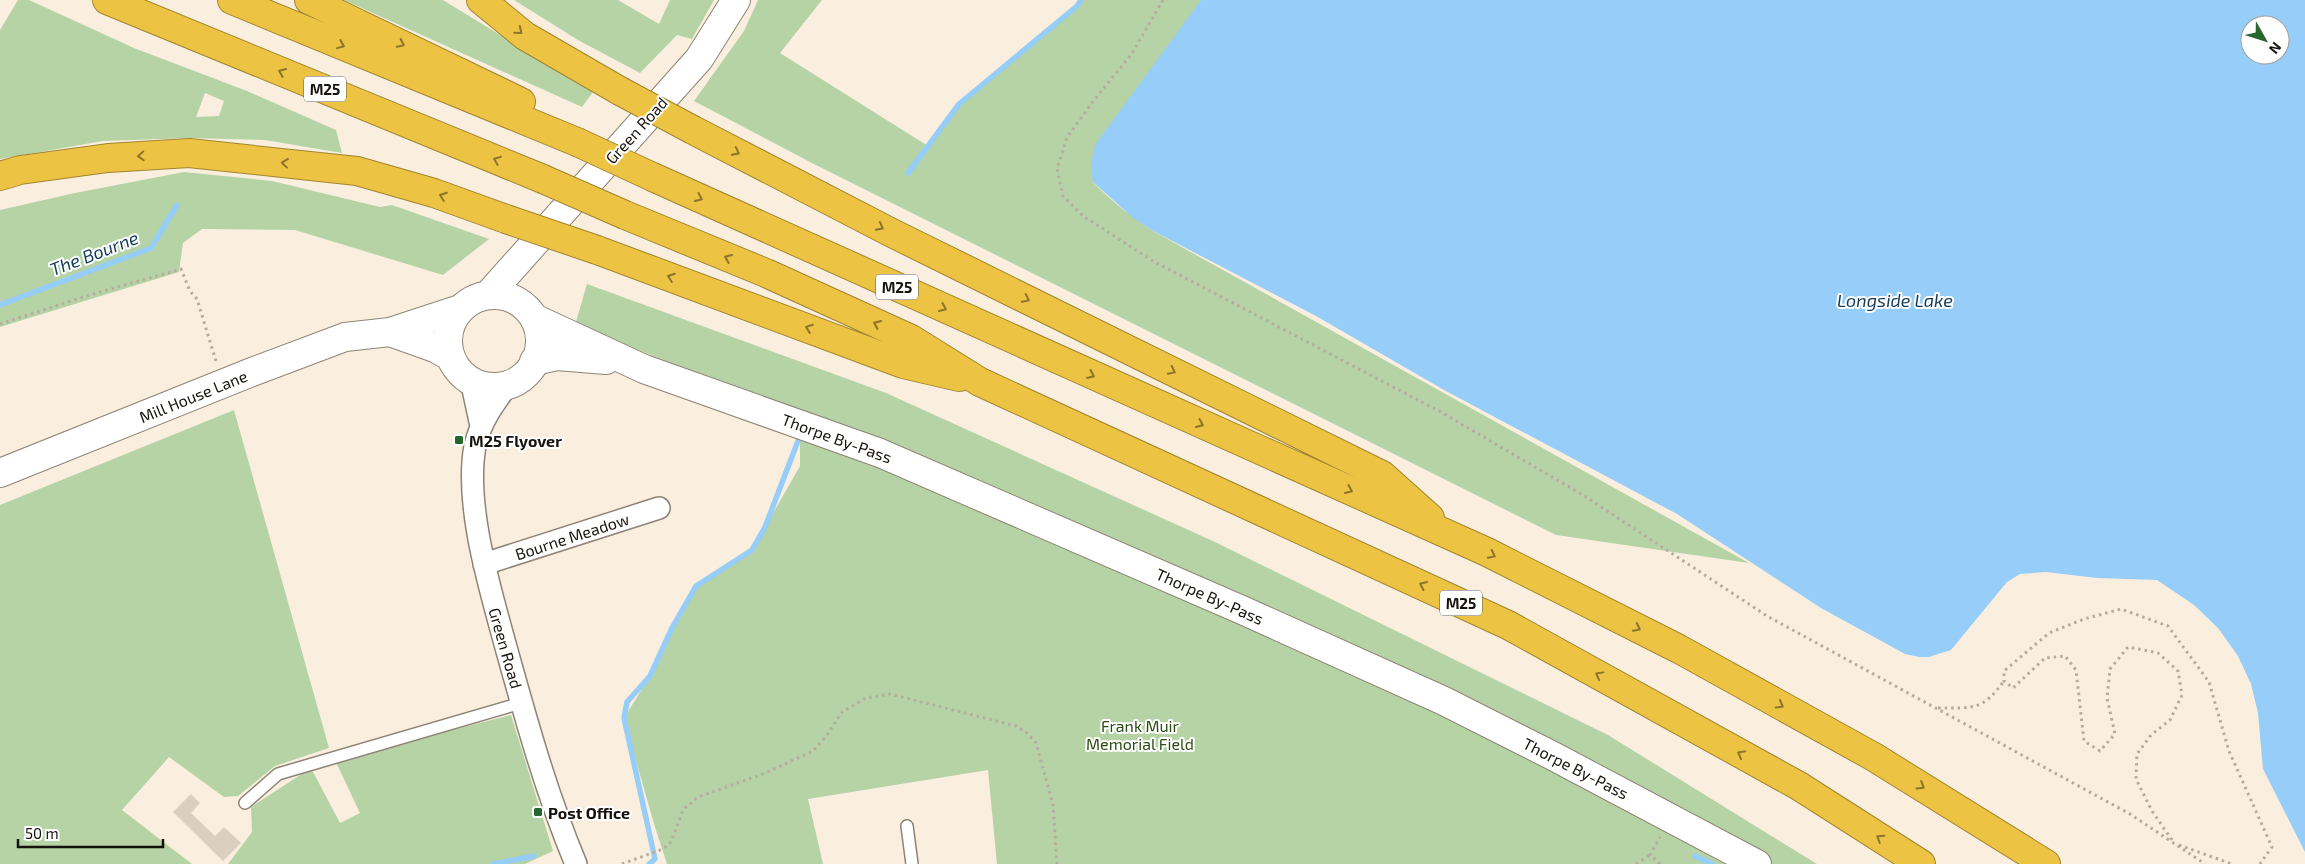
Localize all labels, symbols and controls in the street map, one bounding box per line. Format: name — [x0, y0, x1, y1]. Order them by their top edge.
north arrow — [2240, 15, 2290, 65]
one-way arrow — [513, 25, 522, 33]
one-way arrow — [396, 38, 405, 48]
one-way arrow — [337, 39, 345, 49]
text: N — [2266, 39, 2285, 58]
one-way arrow — [278, 68, 287, 78]
road number: M25 — [304, 76, 346, 102]
street label: Green Road — [601, 93, 671, 167]
one-way arrow — [731, 146, 740, 156]
one-way arrow — [137, 150, 145, 161]
one-way arrow — [493, 156, 502, 167]
one-way arrow — [281, 158, 289, 169]
one-way arrow — [440, 192, 448, 202]
one-way arrow — [694, 192, 703, 203]
one-way arrow — [875, 221, 884, 231]
water label: The Bourne — [47, 226, 142, 280]
one-way arrow — [724, 253, 733, 264]
one-way arrow — [667, 273, 676, 283]
road number: M25 — [876, 274, 918, 300]
water label: Longside Lake — [1837, 289, 1953, 311]
one-way arrow — [1021, 293, 1030, 303]
one-way arrow — [938, 301, 947, 312]
one-way arrow — [873, 319, 882, 330]
one-way arrow — [805, 324, 814, 334]
one-way arrow — [1167, 365, 1176, 375]
street label: Mill House Lane — [136, 366, 250, 426]
one-way arrow — [1086, 368, 1095, 379]
street label: Thorpe By-Pass — [779, 409, 895, 467]
one-way arrow — [1195, 417, 1204, 428]
place label: M25 Flyover — [469, 431, 562, 451]
marker: M25 Flyover — [453, 434, 465, 446]
one-way arrow — [1344, 484, 1353, 495]
street label: Bourne Meadow — [513, 509, 631, 563]
one-way arrow — [1487, 549, 1496, 559]
street label: Thorpe By-Pass — [1153, 564, 1267, 628]
one-way arrow — [1419, 581, 1428, 592]
road number: M25 — [1440, 590, 1482, 616]
street label: Green Road — [485, 605, 527, 691]
one-way arrow — [1632, 622, 1641, 632]
one-way arrow — [1595, 671, 1604, 681]
one-way arrow — [1775, 699, 1784, 709]
park label: Frank Muir Memorial Field — [1086, 716, 1194, 753]
street label: Thorpe By-Pass — [1520, 733, 1632, 803]
one-way arrow — [1737, 750, 1746, 760]
one-way arrow — [1915, 780, 1924, 790]
place label: Post Office — [548, 803, 630, 822]
marker: Post Office — [532, 806, 544, 818]
scale bar — [18, 816, 162, 848]
text: 50 m — [25, 824, 59, 842]
one-way arrow — [1876, 834, 1885, 844]

